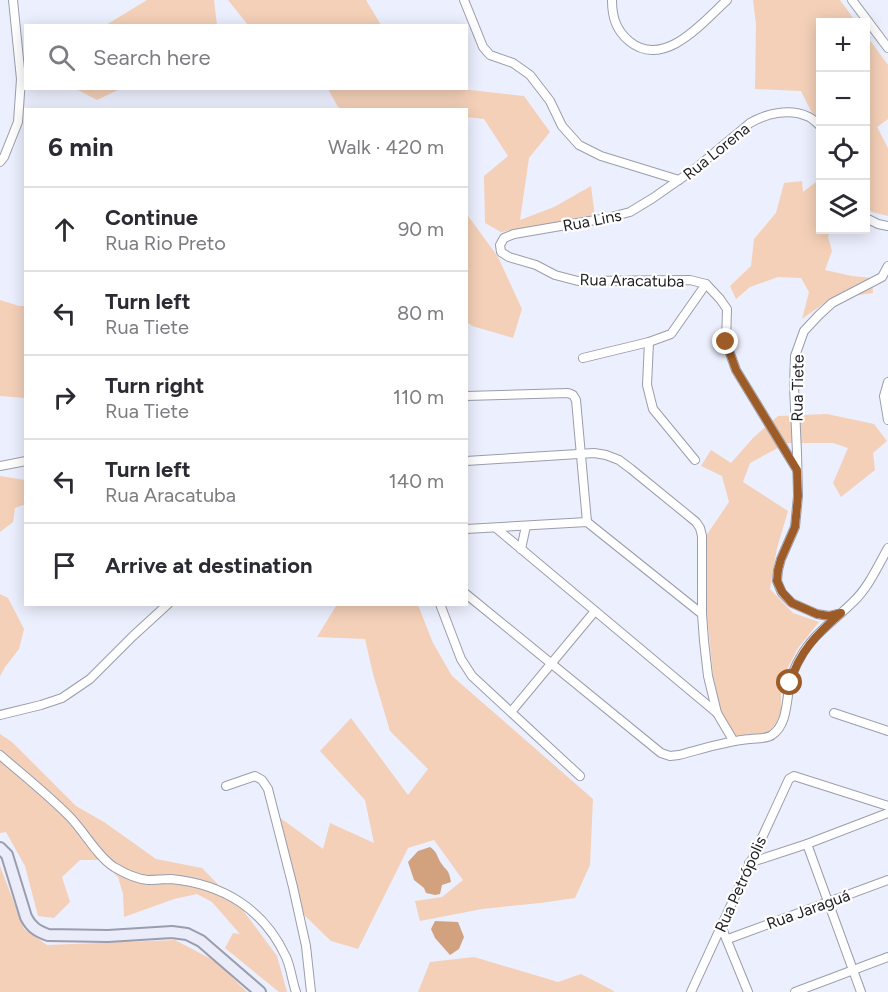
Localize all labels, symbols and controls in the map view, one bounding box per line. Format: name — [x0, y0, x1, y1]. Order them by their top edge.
map controls — [816, 18, 870, 234]
button: + — [816, 18, 870, 72]
search box — [24, 24, 468, 90]
icon: search — [45, 41, 78, 74]
text: Search here — [93, 44, 211, 71]
button: − — [816, 72, 870, 126]
street label: Rua Lorena — [679, 119, 753, 184]
button: locate — [816, 126, 870, 180]
text: 6 min — [48, 131, 114, 163]
text: Walk · 420 m — [328, 135, 444, 159]
button: layers — [816, 180, 870, 234]
text: Continue — [105, 204, 198, 231]
street label: Rua Lins — [561, 205, 623, 235]
icon: ahead — [48, 213, 81, 246]
text: 90 m — [398, 217, 444, 241]
text: Rua Rio Preto — [105, 231, 226, 255]
street label: Rua Aracatuba — [579, 270, 685, 291]
text: Turn left — [105, 288, 191, 315]
icon: left — [48, 297, 81, 330]
text: 80 m — [397, 301, 444, 325]
text: Rua Tiete — [105, 315, 189, 339]
route end — [712, 328, 738, 354]
street label: Rua Tiete — [787, 354, 808, 422]
text: Turn right — [105, 372, 204, 399]
icon: right — [48, 381, 81, 414]
text: 110 m — [393, 385, 444, 409]
text: Rua Tiete — [105, 399, 189, 423]
text: Turn left — [105, 456, 191, 483]
icon: left — [48, 465, 81, 498]
text: 140 m — [389, 469, 444, 493]
text: Rua Aracatuba — [105, 483, 236, 507]
icon: arrive — [48, 549, 81, 582]
text: Arrive at destination — [105, 552, 313, 579]
route start — [776, 669, 802, 695]
street label: Rua Petrópolis — [711, 833, 770, 935]
street label: Rua Jaraguá — [764, 886, 853, 933]

